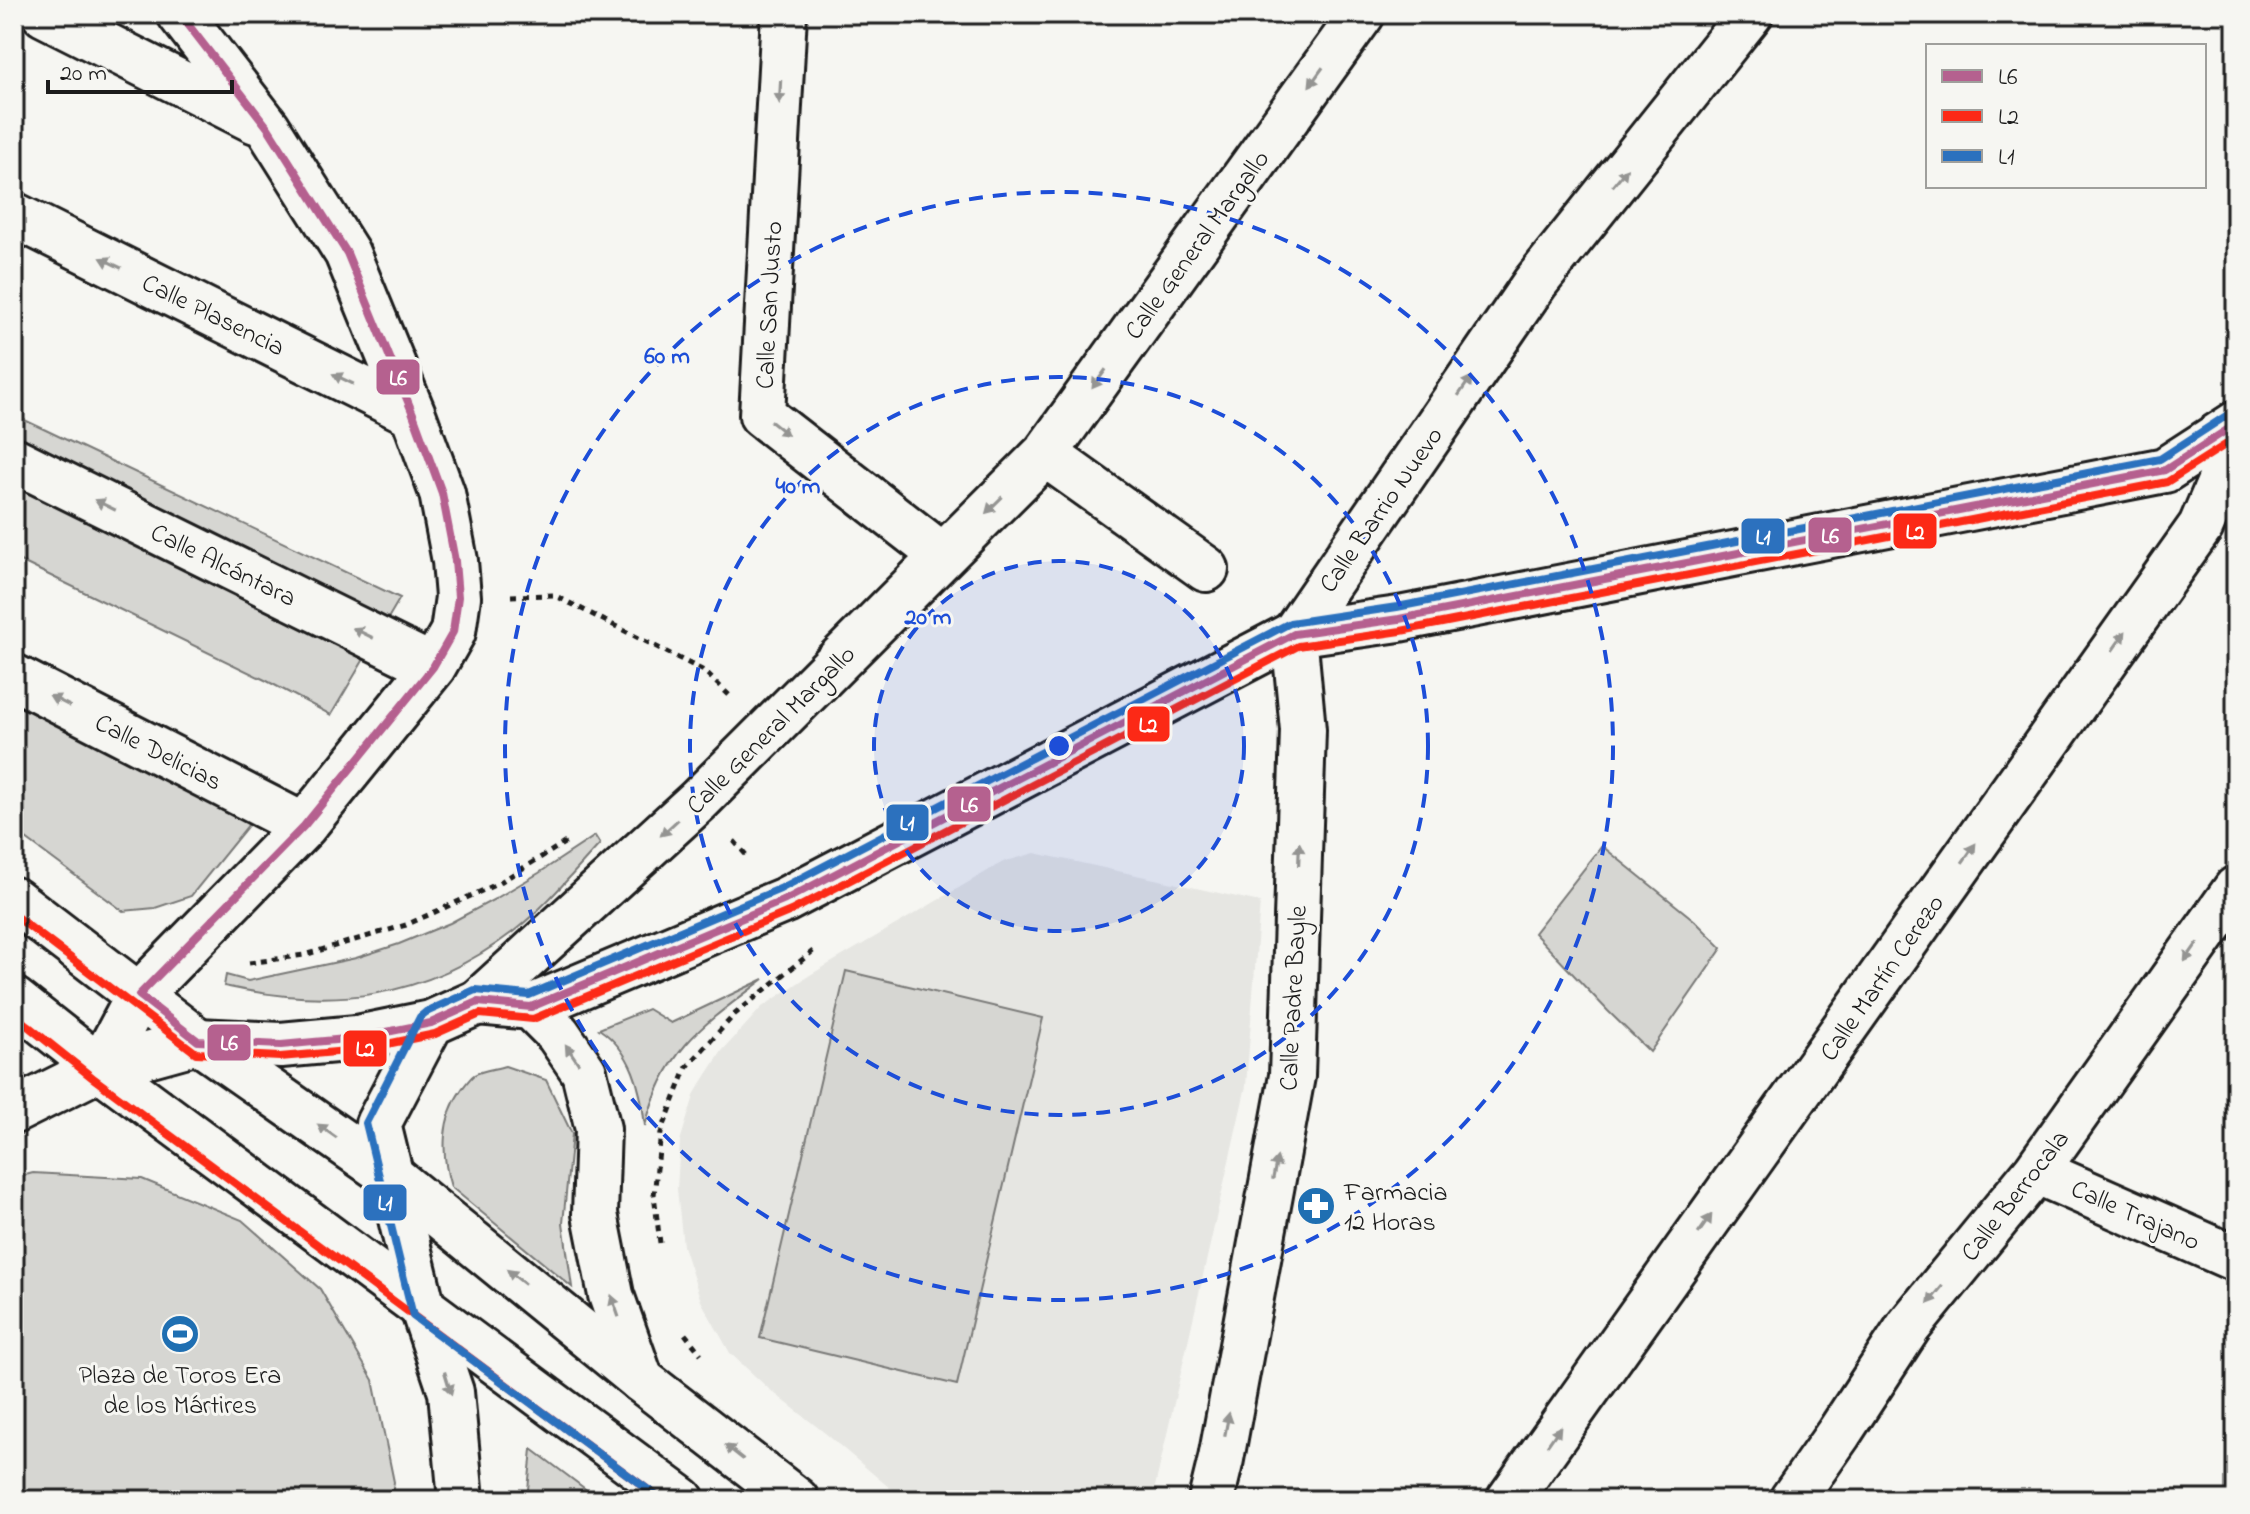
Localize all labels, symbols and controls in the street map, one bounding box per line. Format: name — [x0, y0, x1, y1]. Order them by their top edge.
scale bar — [48, 44, 232, 94]
legend — [1926, 44, 2206, 188]
text: 20 m — [60, 57, 107, 92]
text: L6 — [1998, 61, 2018, 96]
one-way arrow — [1308, 67, 1324, 87]
one-way arrow — [773, 80, 786, 105]
text: L2 — [1998, 101, 2019, 136]
text: L1 — [1998, 141, 2015, 176]
street label: Calle General Margallo — [1116, 143, 1280, 349]
one-way arrow — [1611, 167, 1628, 187]
street label: Calle San Justo — [748, 220, 794, 390]
one-way arrow — [99, 256, 122, 270]
street label: Calle Plasencia — [135, 266, 291, 368]
text: 60 m — [644, 340, 690, 375]
line badge: L6 — [375, 358, 421, 396]
text: L6 — [389, 364, 407, 396]
one-way arrow — [1092, 369, 1107, 390]
one-way arrow — [332, 372, 355, 386]
one-way arrow — [1457, 375, 1472, 396]
one-way arrow — [769, 419, 789, 435]
street label: Calle Barrio Nuevo — [1311, 420, 1454, 602]
text: 40 m — [776, 470, 821, 505]
one-way arrow — [985, 495, 1004, 514]
one-way arrow — [94, 498, 117, 512]
line badge: L2 — [1892, 512, 1938, 550]
street label: Calle Alcántara — [143, 515, 302, 618]
line badge: L6 — [1807, 516, 1853, 554]
line badge: L1 — [1740, 517, 1786, 555]
text: L2 — [1905, 518, 1925, 550]
text: L6 — [1821, 522, 1839, 554]
text: L1 — [1755, 523, 1771, 555]
text: 20 m — [904, 601, 952, 636]
one-way arrow — [352, 626, 375, 640]
one-way arrow — [2111, 630, 2126, 651]
street label: Calle General Margallo — [679, 638, 866, 825]
one-way arrow — [48, 694, 71, 707]
street label: Calle Delicias — [87, 705, 228, 802]
line badge: L2 — [1126, 705, 1171, 743]
text: L2 — [1138, 711, 1158, 743]
centre of rings — [1045, 732, 1073, 760]
line badge: L6 — [946, 785, 992, 823]
text: L6 — [960, 791, 978, 823]
line badge: L1 — [885, 803, 930, 842]
text: L1 — [899, 809, 915, 841]
one-way arrow — [659, 819, 678, 837]
one-way arrow — [1293, 841, 1306, 866]
one-way arrow — [1961, 842, 1976, 863]
street label: Calle Martín Cerezo — [1812, 888, 1955, 1070]
street label: Calle Padre Bayle — [1271, 904, 1319, 1092]
one-way arrow — [2184, 942, 2199, 963]
line badge: L6 — [206, 1023, 252, 1062]
text: L6 — [220, 1029, 238, 1061]
line badge: L2 — [342, 1029, 388, 1068]
text: L2 — [355, 1035, 375, 1067]
one-way arrow — [565, 1044, 580, 1065]
street label: Calle Berrocala — [1953, 1123, 2080, 1271]
one-way arrow — [317, 1124, 338, 1139]
one-way arrow — [1269, 1155, 1281, 1180]
street label: Calle Trajano — [2064, 1171, 2205, 1262]
place label: Farmacia 12 Horas — [1343, 1175, 1447, 1243]
line badge: L1 — [362, 1183, 408, 1222]
pharmacy icon: Farmacia 12 Horas — [1295, 1185, 1337, 1227]
text: L1 — [377, 1189, 393, 1221]
one-way arrow — [1697, 1214, 1712, 1235]
one-way arrow — [506, 1270, 526, 1286]
one-way arrow — [1927, 1285, 1943, 1305]
one-way arrow — [609, 1294, 621, 1318]
sports icon: Plaza de Toros Era de los Mártires — [159, 1313, 201, 1355]
place label: Plaza de Toros Era de los Mártires — [79, 1358, 281, 1426]
one-way arrow — [442, 1372, 455, 1396]
one-way arrow — [1222, 1411, 1234, 1436]
one-way arrow — [1546, 1426, 1561, 1447]
one-way arrow — [724, 1445, 744, 1461]

